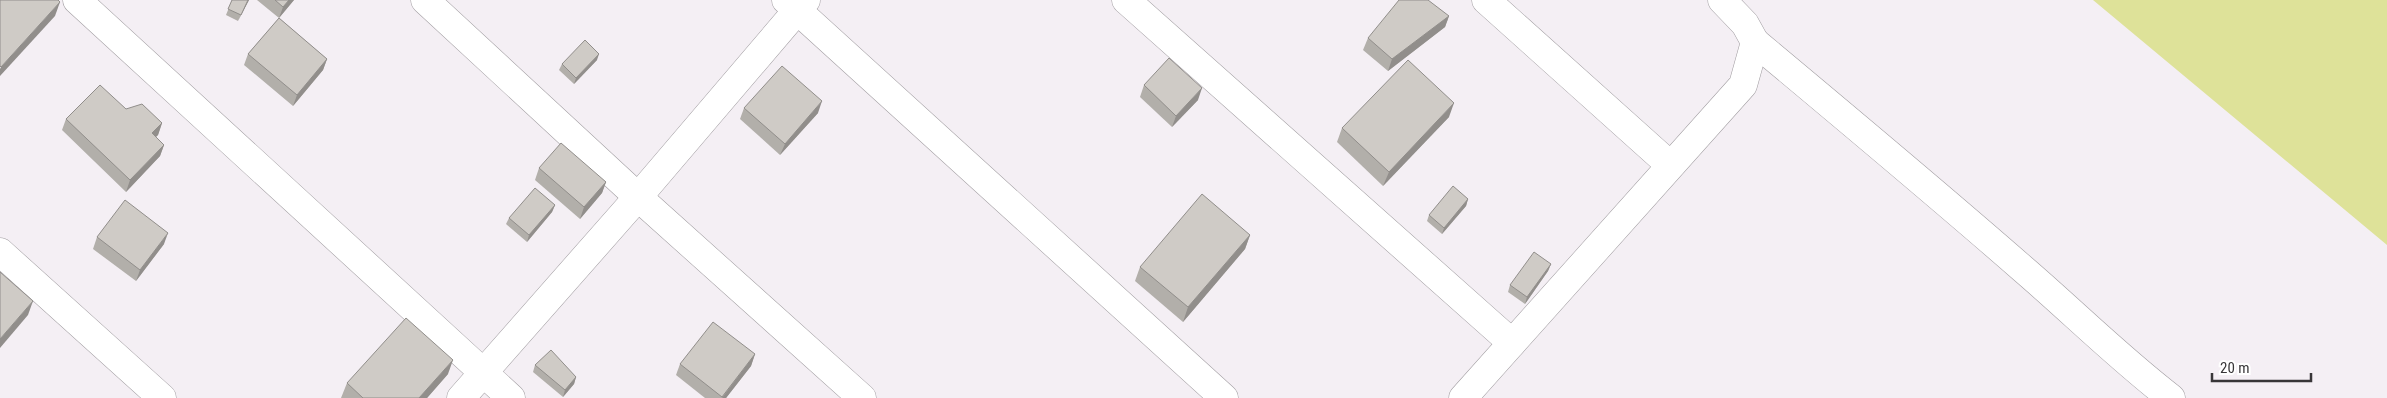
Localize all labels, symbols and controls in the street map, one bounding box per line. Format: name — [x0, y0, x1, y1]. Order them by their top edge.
scale bar — [2212, 350, 2311, 382]
text: 20 m — [2220, 359, 2250, 377]

